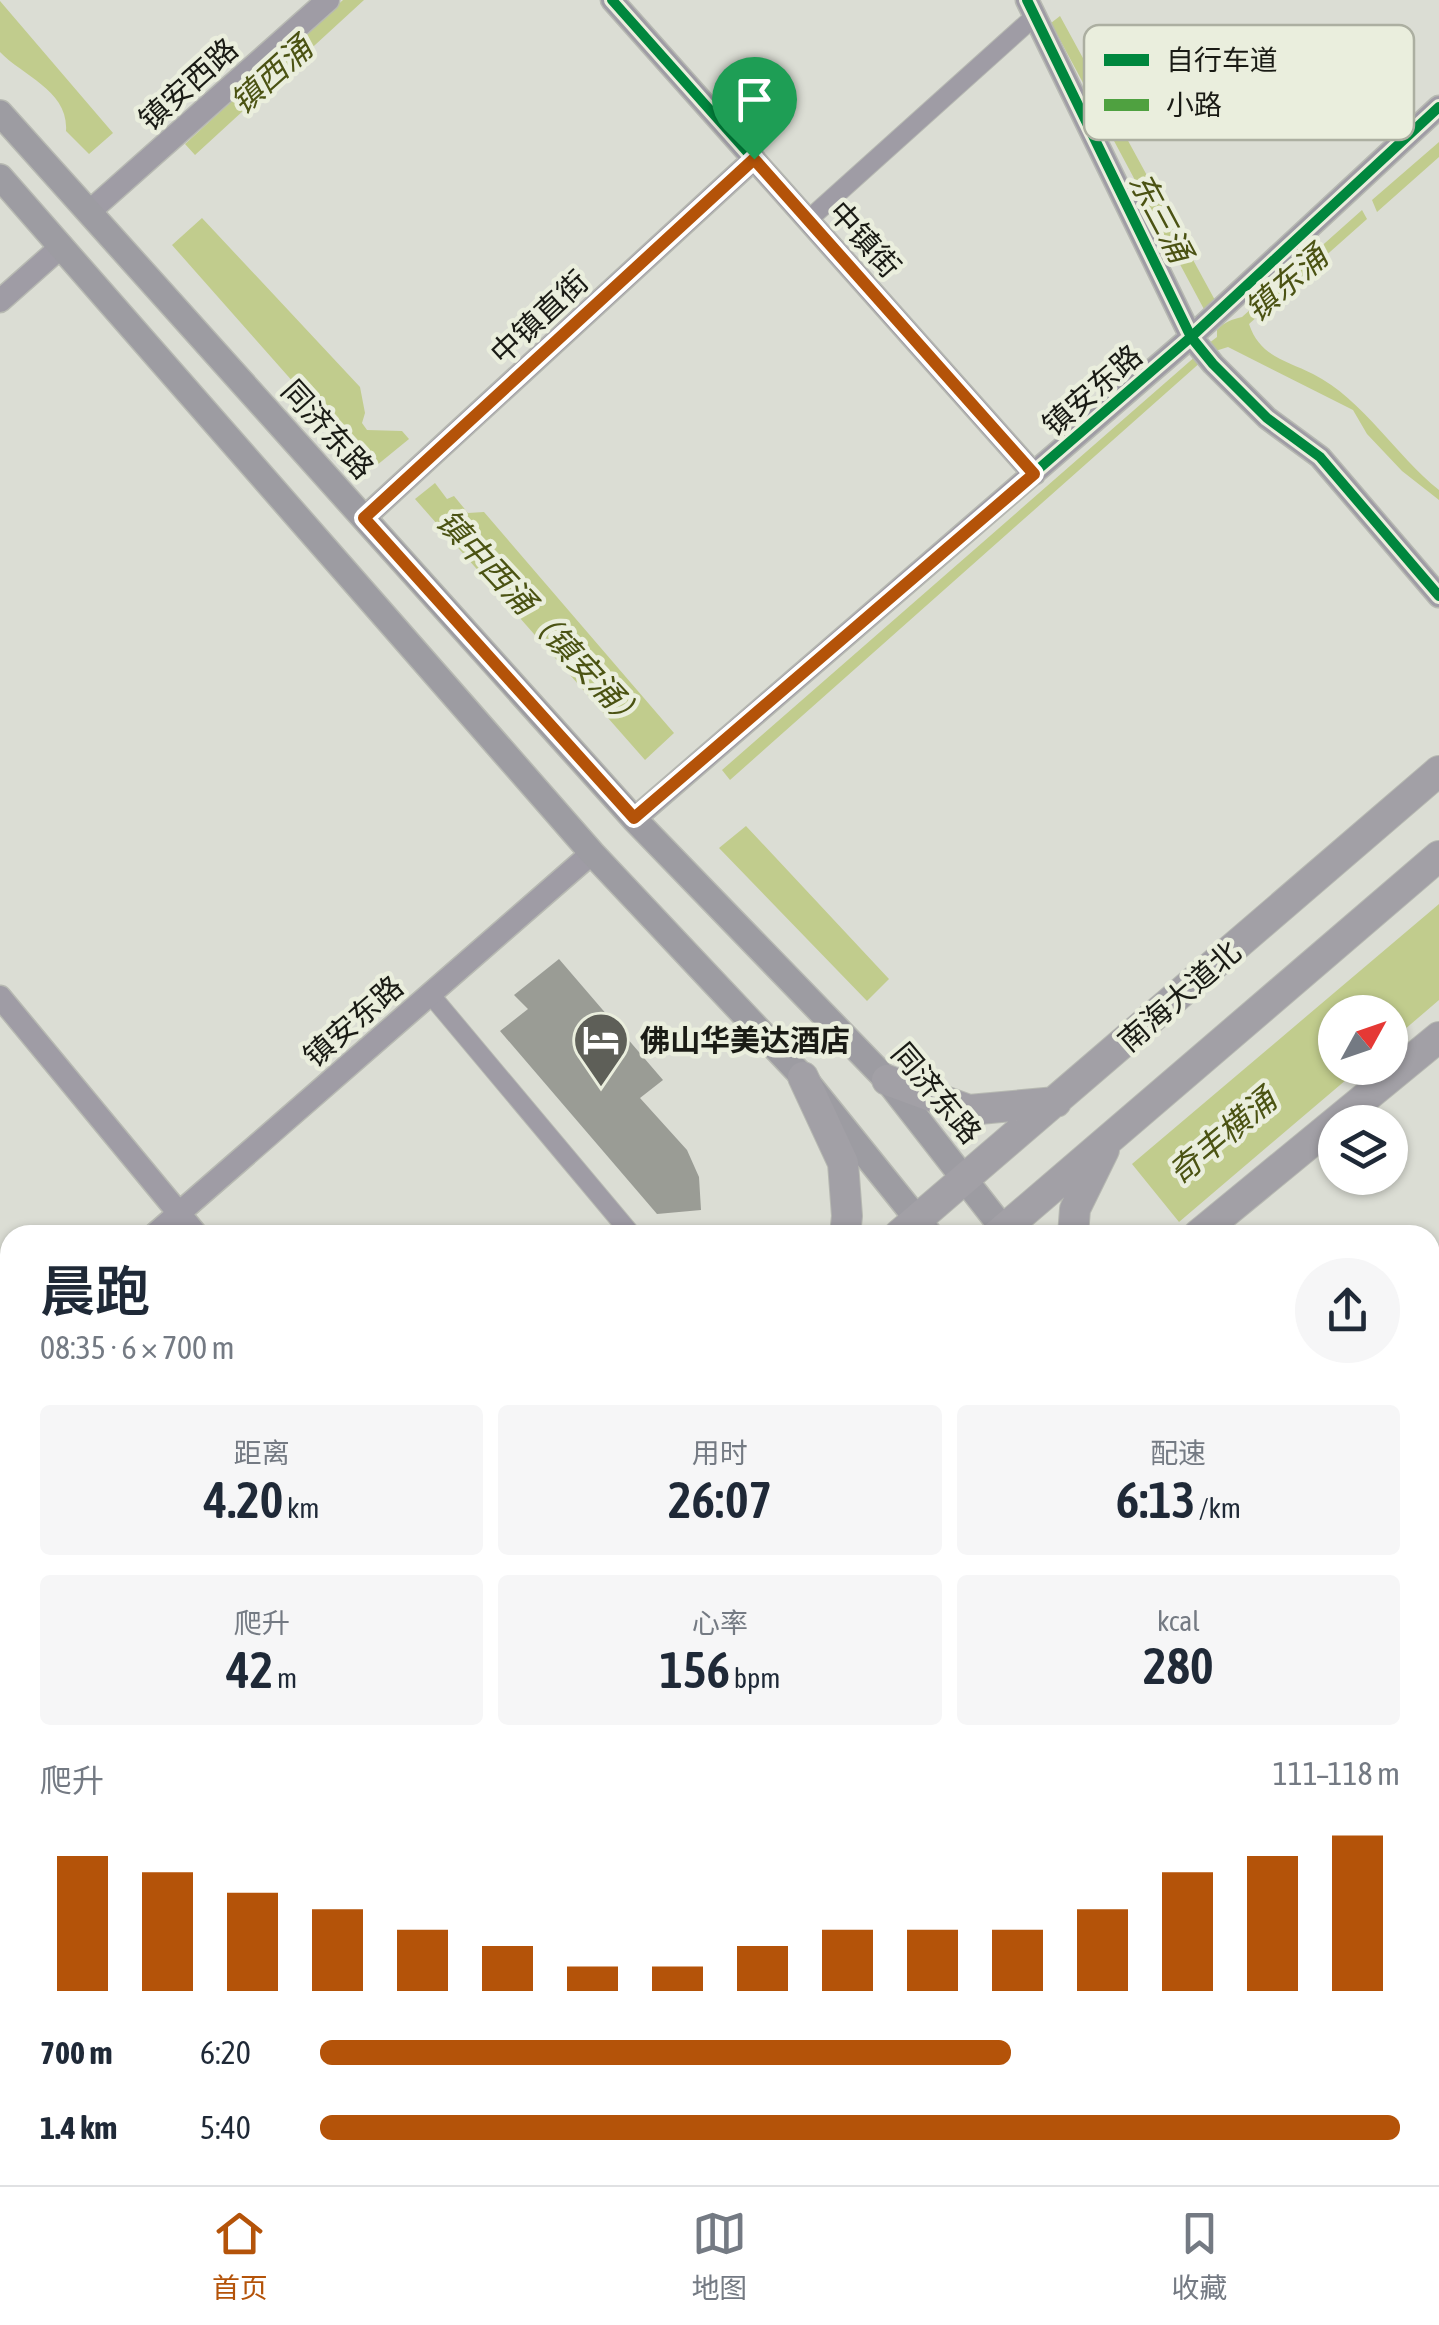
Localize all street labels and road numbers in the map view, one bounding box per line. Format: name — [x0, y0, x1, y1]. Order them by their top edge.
street label: 镇安西路 — [132, 31, 244, 137]
street label: 中镇街 — [822, 194, 908, 284]
street label: 中镇直街 — [484, 264, 594, 370]
street label: 镇安东路 — [1036, 338, 1148, 442]
street label: 同济东路 — [275, 373, 381, 485]
street label: 南海大道北 — [1111, 934, 1247, 1058]
street label: 镇安东路 — [297, 969, 409, 1073]
street label: 同济东路 — [885, 1036, 989, 1150]

